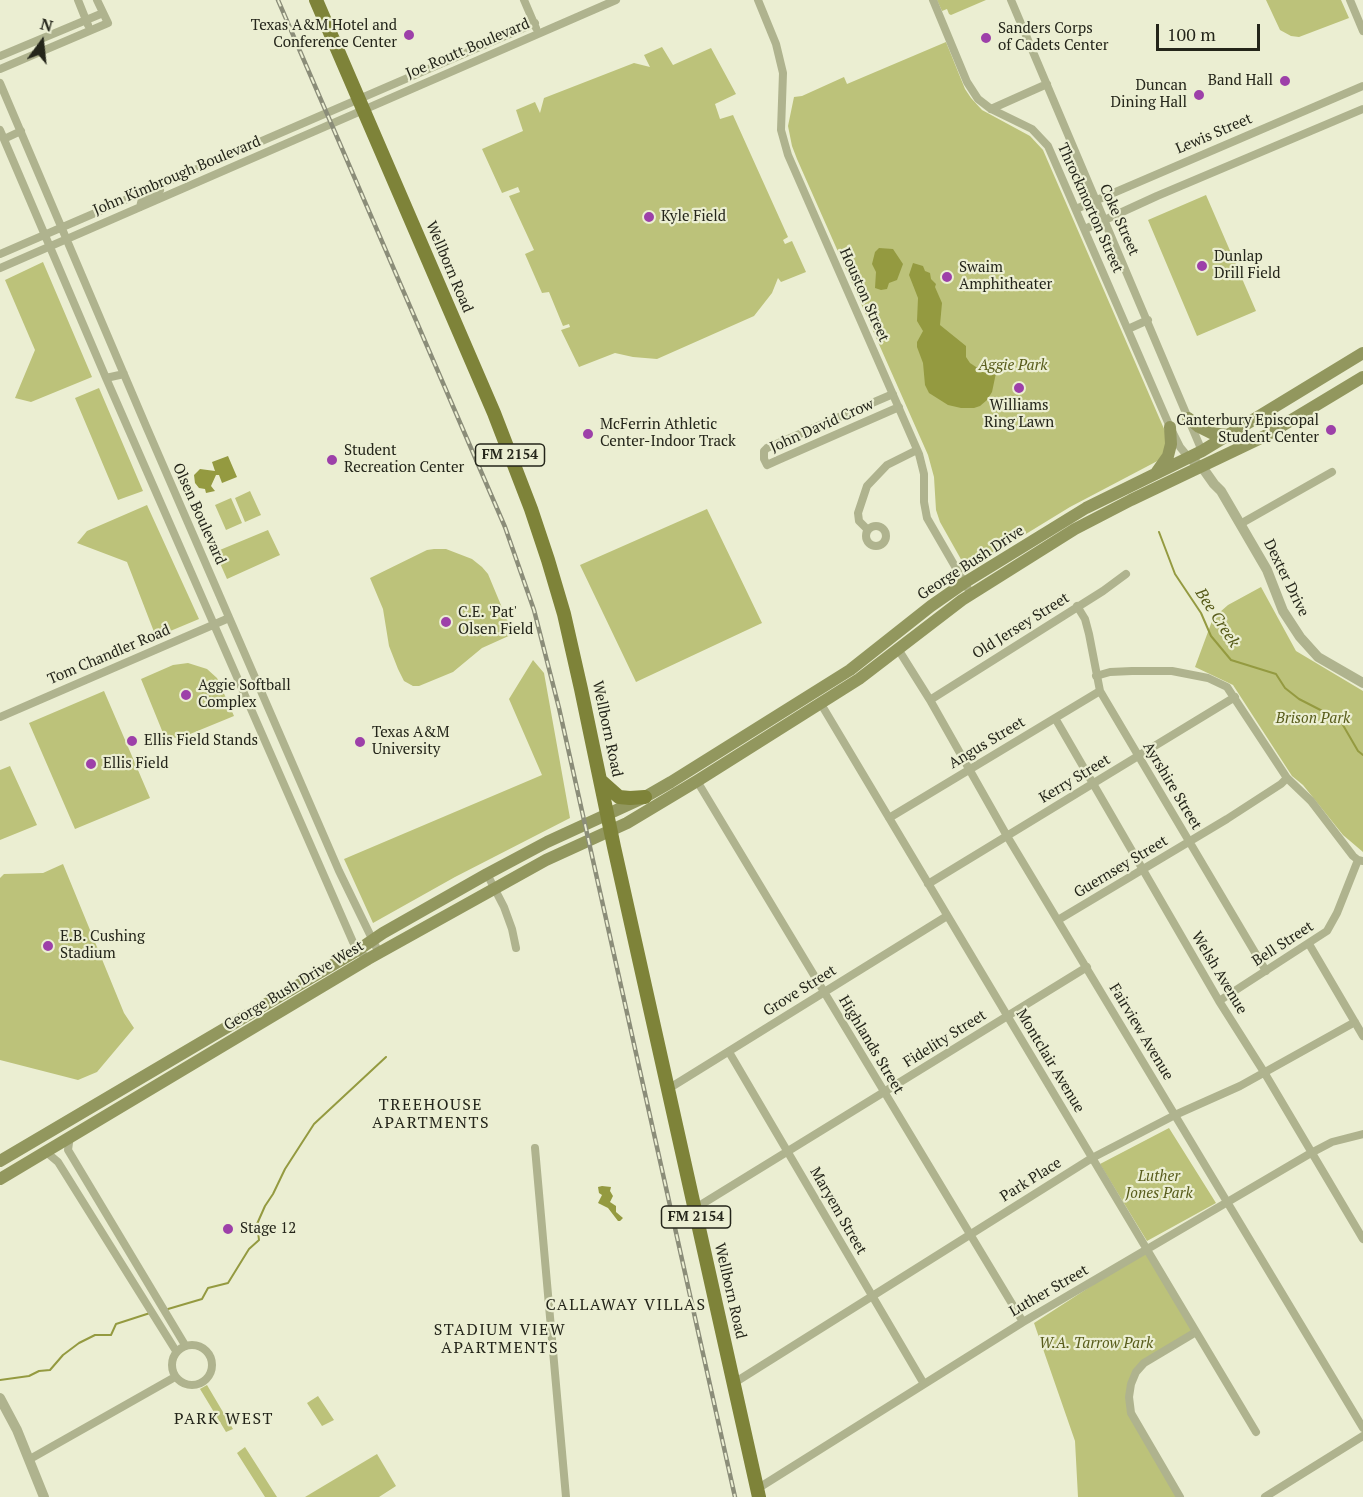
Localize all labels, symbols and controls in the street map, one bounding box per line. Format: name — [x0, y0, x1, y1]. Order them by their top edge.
north arrow — [12, 12, 72, 72]
text: N — [38, 12, 55, 37]
scale bar — [1159, 12, 1262, 50]
street label: Joe Routt Boulevard — [403, 15, 533, 83]
place label: Texas A&M Hotel and Conference Center — [251, 17, 397, 52]
place label: Sanders Corps of Cadets Center — [998, 20, 1109, 55]
text: 100 m — [1167, 22, 1216, 46]
marker: Texas A&M Hotel and Conference Center — [402, 28, 416, 42]
marker: Sanders Corps of Cadets Center — [979, 31, 993, 45]
place label: Band Hall — [1208, 72, 1273, 90]
marker: Band Hall — [1278, 74, 1292, 88]
place label: Duncan Dining Hall — [1110, 77, 1187, 112]
marker: Duncan Dining Hall — [1192, 88, 1206, 102]
street label: Lewis Street — [1173, 110, 1255, 158]
street label: John Kimbrough Boulevard — [91, 132, 263, 220]
street label: Throckmorton Street — [1053, 140, 1127, 276]
street label: Coke Street — [1095, 181, 1143, 259]
place label: Kyle Field — [661, 208, 726, 226]
marker: Kyle Field — [642, 210, 656, 224]
street label: Wellborn Road — [422, 218, 476, 316]
street label: Houston Street — [835, 245, 893, 345]
place label: Dunlap Drill Field — [1214, 248, 1281, 283]
place label: Swaim Amphitheater — [959, 259, 1052, 294]
marker: Dunlap Drill Field — [1195, 259, 1209, 273]
marker: Swaim Amphitheater — [940, 270, 954, 284]
park label: Aggie Park — [979, 357, 1047, 375]
marker: Williams Ring Lawn — [1012, 381, 1026, 395]
street label: John David Crow — [767, 395, 877, 457]
place label: Williams Ring Lawn — [984, 397, 1054, 432]
place label: Canterbury Episcopal Student Center — [1176, 412, 1319, 447]
place label: McFerrin Athletic Center-Indoor Track — [600, 416, 736, 451]
marker: Canterbury Episcopal Student Center — [1324, 423, 1338, 437]
marker: McFerrin Athletic Center-Indoor Track — [581, 427, 595, 441]
place label: Student Recreation Center — [344, 442, 464, 477]
road number: FM 2154 — [476, 444, 544, 466]
marker: Student Recreation Center — [325, 453, 339, 467]
street label: Olsen Boulevard — [169, 460, 229, 568]
street label: George Bush Drive — [914, 522, 1028, 604]
street label: Dexter Drive — [1260, 536, 1312, 620]
water label: Bee Creek — [1191, 585, 1243, 651]
street label: Old Jersey Street — [969, 589, 1073, 663]
place label: C.E. 'Pat' Olsen Field — [458, 604, 533, 639]
marker: C.E. 'Pat' Olsen Field — [439, 615, 453, 629]
street label: Tom Chandler Road — [45, 621, 173, 689]
place label: Aggie Softball Complex — [198, 677, 291, 712]
street label: Wellborn Road — [588, 679, 626, 779]
marker: Aggie Softball Complex — [179, 688, 193, 702]
park label: Brison Park — [1276, 710, 1350, 728]
street label: Angus Street — [946, 713, 1028, 773]
place label: Texas A&M University — [372, 724, 449, 759]
place label: Ellis Field Stands — [144, 732, 258, 750]
marker: Ellis Field Stands — [125, 734, 139, 748]
marker: Texas A&M University — [353, 735, 367, 749]
street label: Ayrshire Street — [1139, 739, 1205, 833]
street label: Kerry Street — [1036, 751, 1114, 807]
place label: Ellis Field — [103, 755, 168, 773]
marker: Ellis Field — [84, 757, 98, 771]
street label: Guernsey Street — [1071, 832, 1171, 902]
street label: Bell Street — [1249, 918, 1317, 970]
place label: E.B. Cushing Stadium — [60, 928, 145, 963]
street label: Welsh Avenue — [1187, 928, 1251, 1018]
street label: George Bush Drive West — [221, 937, 367, 1035]
marker: E.B. Cushing Stadium — [41, 939, 55, 953]
street label: Grove Street — [760, 961, 840, 1021]
street label: Fairview Avenue — [1105, 980, 1177, 1084]
street label: Highlands Street — [835, 993, 907, 1097]
street label: Fidelity Street — [900, 1006, 990, 1072]
street label: Montclair Avenue — [1012, 1006, 1088, 1116]
district label: TREEHOUSE APARTMENTS — [372, 1095, 490, 1133]
street label: Park Place — [997, 1154, 1065, 1206]
street label: Maryem Street — [806, 1164, 870, 1258]
park label: Luther Jones Park — [1125, 1168, 1193, 1203]
road number: FM 2154 — [662, 1206, 730, 1228]
place label: Stage 12 — [240, 1220, 296, 1238]
marker: Stage 12 — [221, 1222, 235, 1236]
street label: Wellborn Road — [710, 1241, 750, 1341]
street label: Luther Street — [1006, 1261, 1092, 1321]
district label: CALLAWAY VILLAS — [545, 1295, 707, 1315]
district label: STADIUM VIEW APARTMENTS — [434, 1320, 566, 1358]
park label: W.A. Tarrow Park — [1039, 1335, 1153, 1353]
district label: PARK WEST — [174, 1409, 274, 1429]

